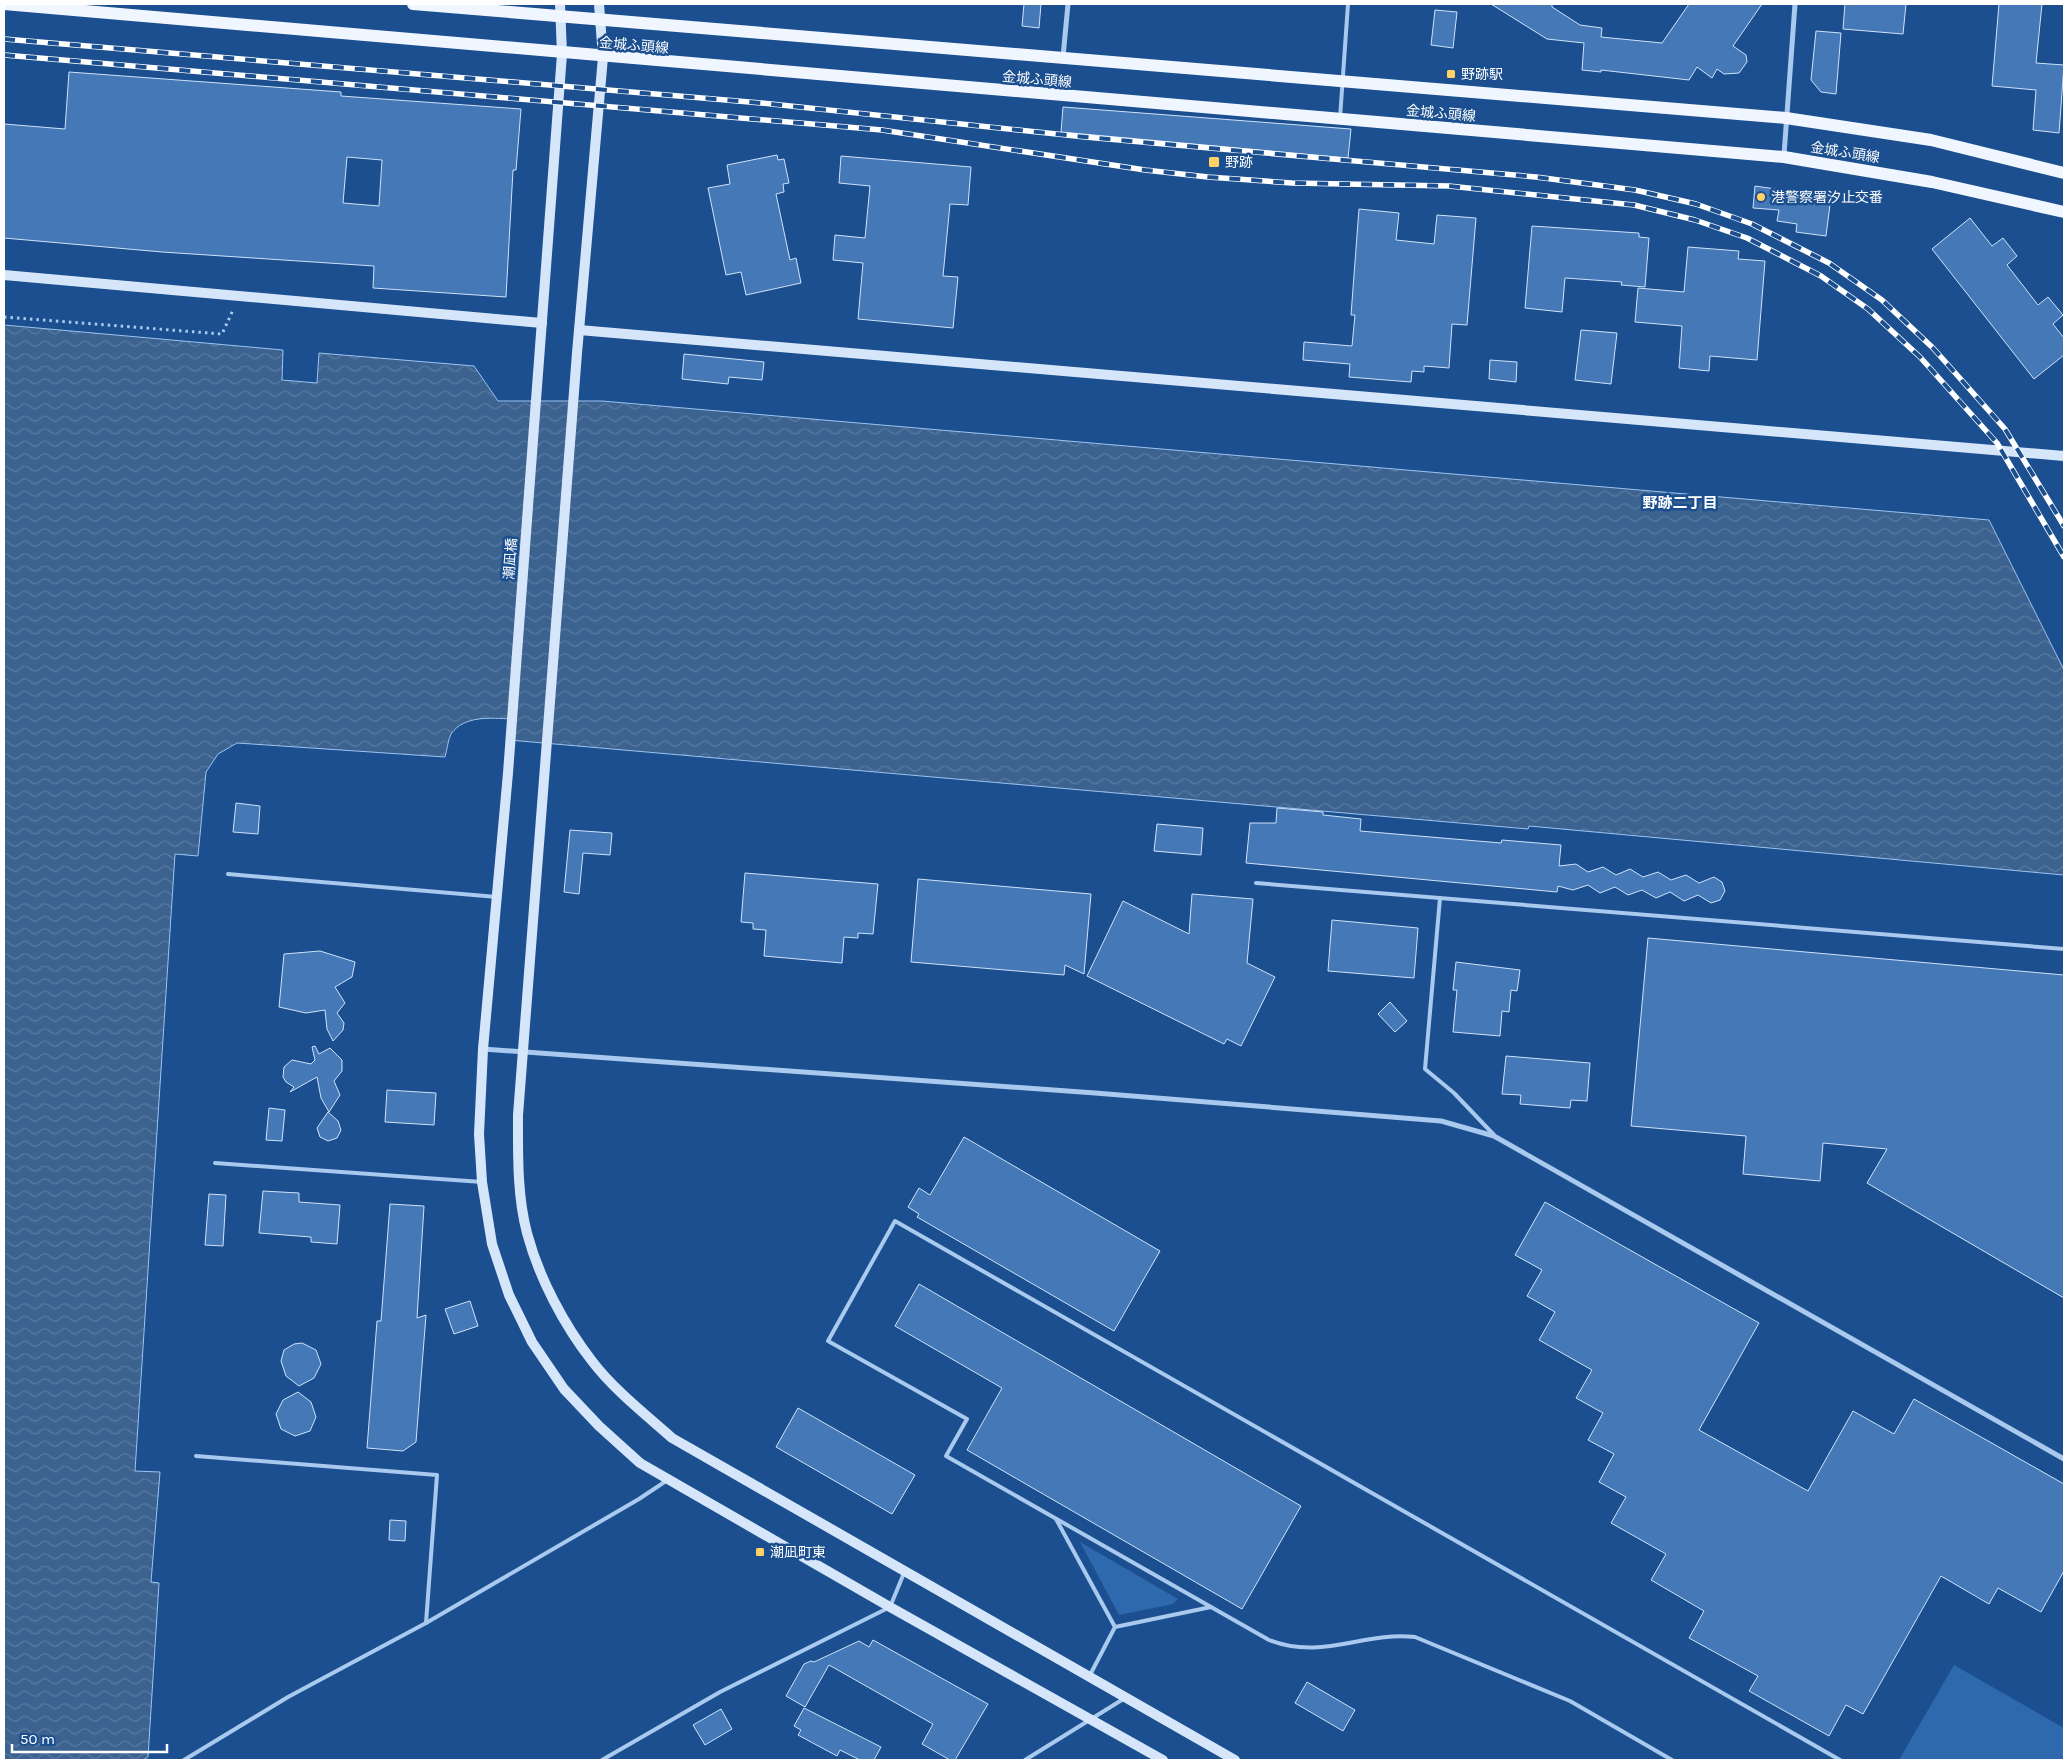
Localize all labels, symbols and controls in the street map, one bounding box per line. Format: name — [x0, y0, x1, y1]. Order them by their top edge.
street label: 金城ふ頭線 — [598, 34, 670, 57]
place label: 野跡駅 — [1461, 66, 1503, 83]
street label: 金城ふ頭線 — [1001, 68, 1073, 91]
marker: 野跡駅 — [1445, 68, 1457, 80]
street label: 金城ふ頭線 — [1405, 102, 1477, 125]
street label: 金城ふ頭線 — [1809, 139, 1881, 166]
place label: 野跡 — [1225, 154, 1253, 171]
marker: 野跡 — [1207, 155, 1221, 169]
place label: 港警察署汐止交番 — [1771, 189, 1883, 206]
marker: 港警察署汐止交番 — [1755, 191, 1767, 203]
district label: 野跡二丁目 — [1642, 494, 1718, 512]
street label: 潮凪橋 — [501, 537, 520, 581]
place label: 潮凪町東 — [770, 1544, 826, 1561]
marker: 潮凪町東 — [754, 1546, 766, 1558]
scale bar — [12, 1722, 168, 1754]
text: 50 m — [20, 1730, 55, 1748]

